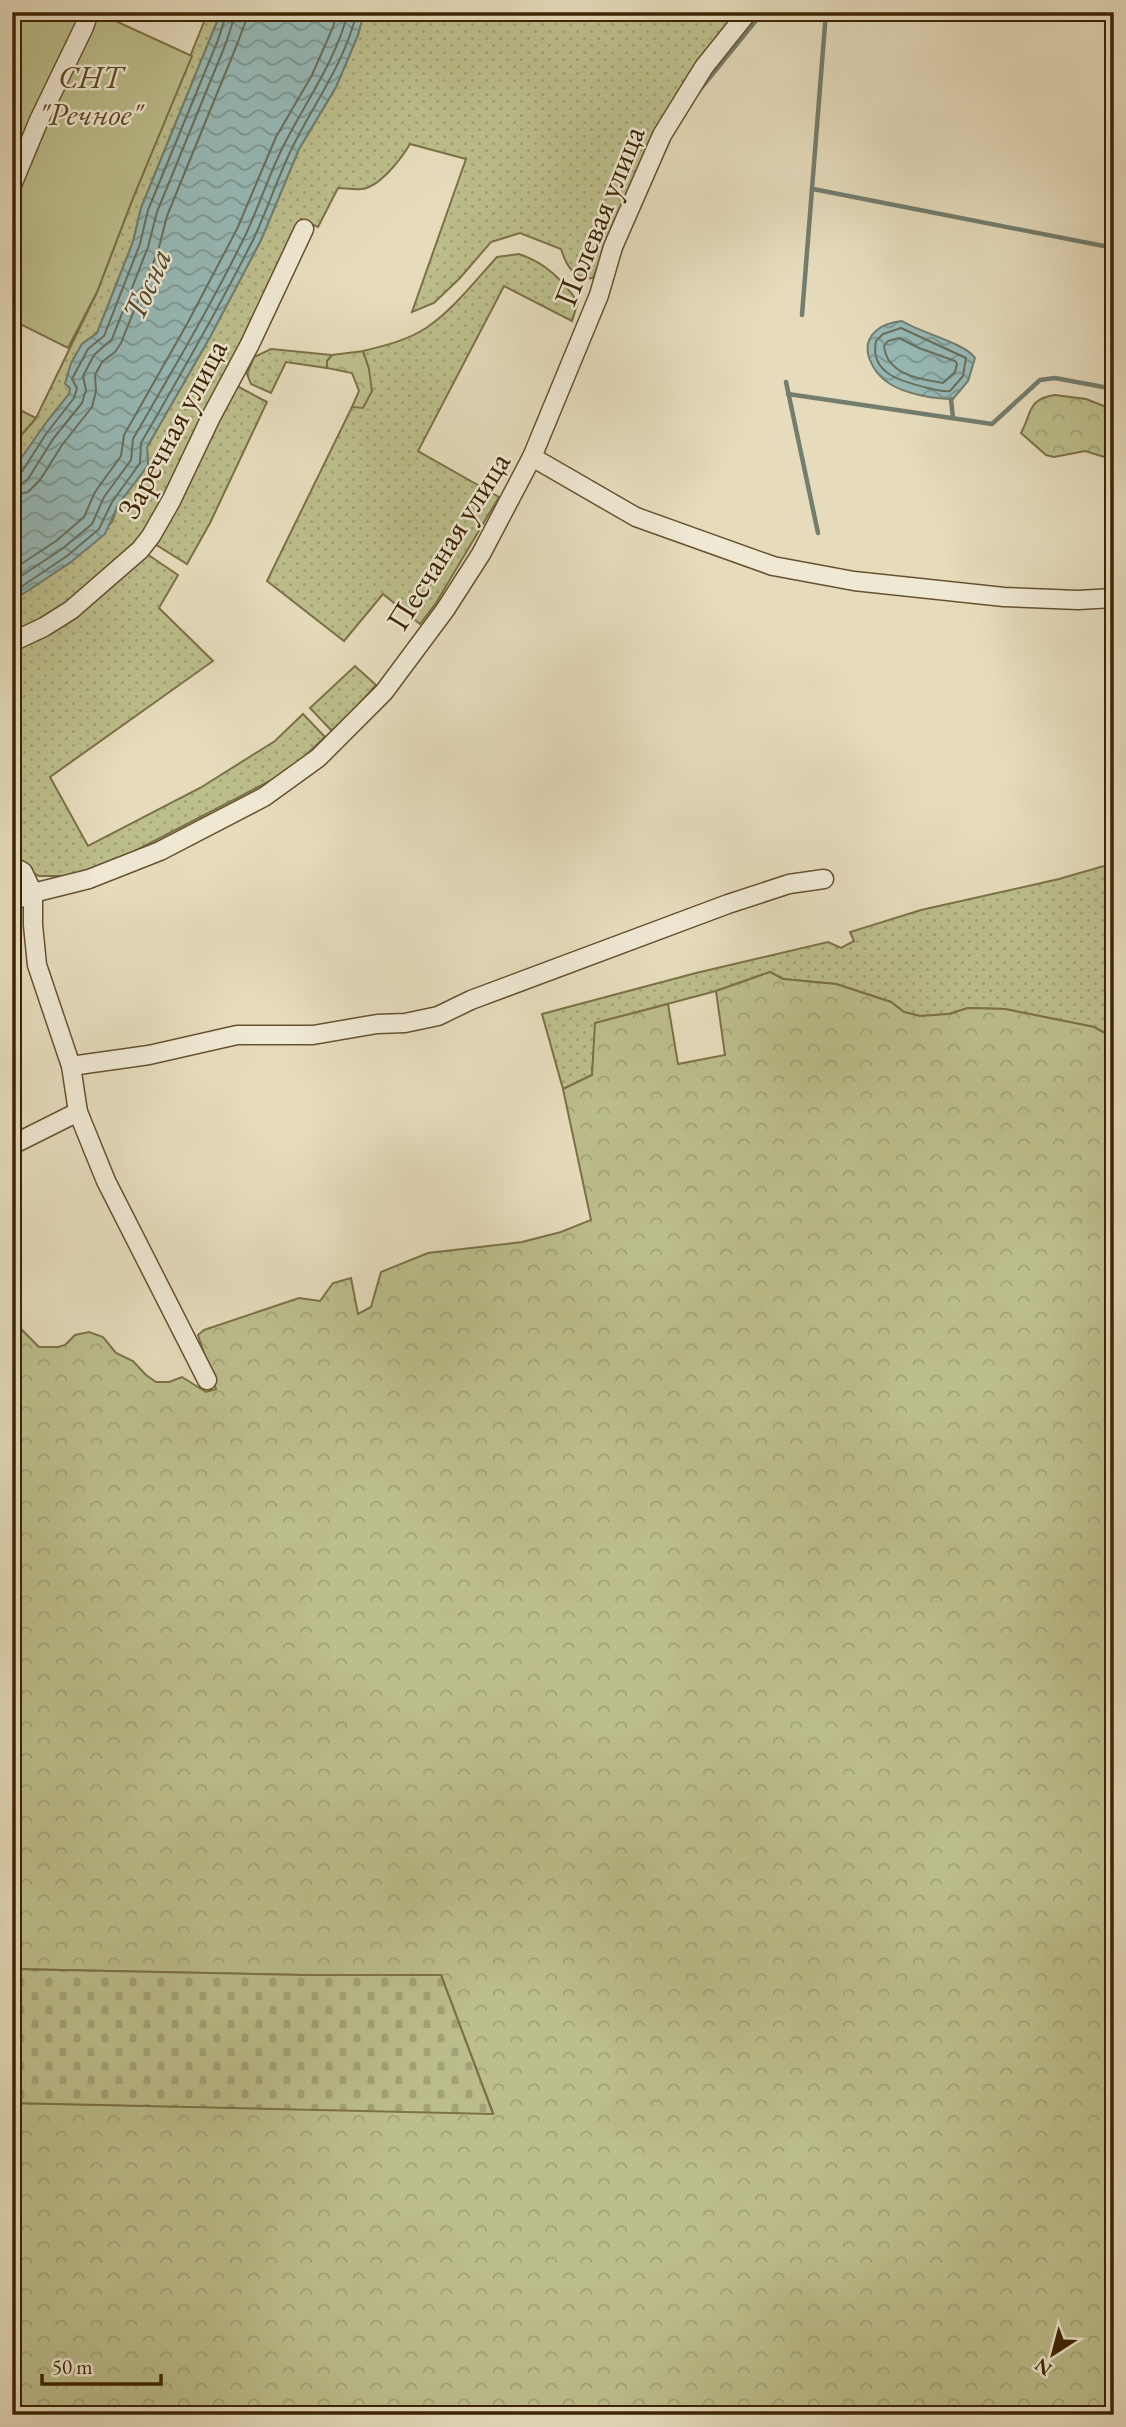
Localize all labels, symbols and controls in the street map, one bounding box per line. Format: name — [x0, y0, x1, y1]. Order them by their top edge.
park label: СНТ "Речное" — [38, 56, 146, 135]
street label: Полевая улица — [544, 119, 654, 312]
water label: Тосна — [112, 241, 181, 327]
street label: Заречная улица — [107, 332, 237, 526]
street label: Песчаная улица — [376, 443, 520, 638]
north arrow — [1018, 2318, 1088, 2388]
scale bar — [42, 2343, 161, 2387]
text: N — [1029, 2352, 1057, 2382]
text: 50 m — [52, 2353, 93, 2380]

